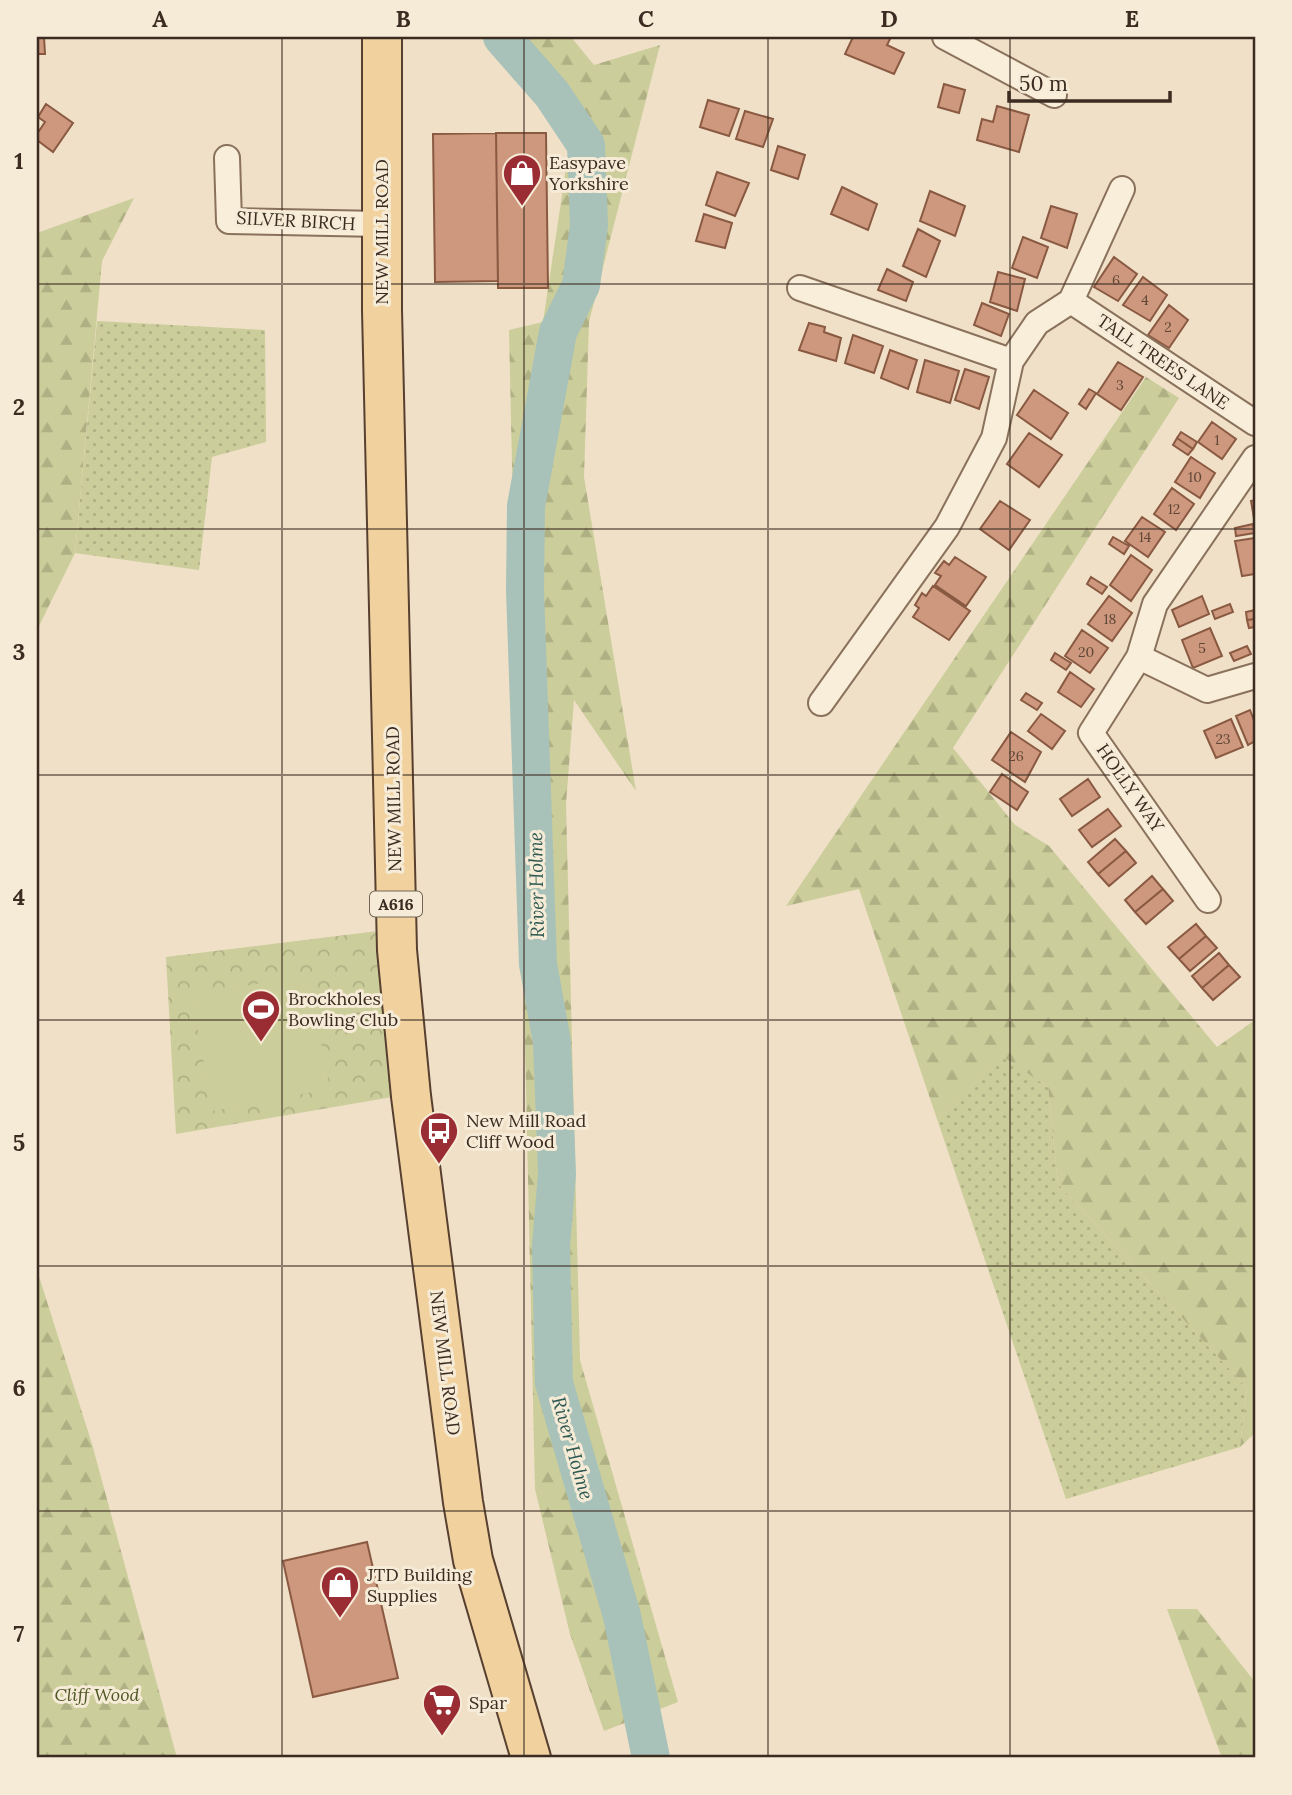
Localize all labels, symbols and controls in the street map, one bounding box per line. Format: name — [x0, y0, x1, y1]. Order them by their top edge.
text: A — [152, 4, 168, 33]
text: B — [395, 4, 411, 33]
text: C — [638, 4, 654, 33]
text: D — [880, 4, 898, 33]
text: E — [1125, 4, 1139, 33]
scale bar — [1009, 60, 1170, 104]
text: 50 m — [1019, 70, 1068, 97]
text: 1 — [14, 146, 24, 175]
place label: Easypave Yorkshire — [548, 151, 629, 195]
shop icon: Easypave Yorkshire — [501, 152, 543, 207]
street label: NEW MILL ROAD — [370, 159, 393, 305]
street label: SILVER BIRCH — [236, 206, 356, 235]
house number: 6 — [1112, 271, 1120, 289]
house number: 4 — [1141, 291, 1149, 309]
street label: TALL TREES LANE — [1093, 309, 1234, 414]
house number: 2 — [1164, 318, 1172, 336]
house number: 3 — [1116, 376, 1124, 394]
text: 2 — [13, 392, 25, 421]
house number: 1 — [1214, 431, 1220, 449]
house number: 10 — [1188, 468, 1202, 486]
house number: 12 — [1168, 500, 1180, 518]
house number: 14 — [1139, 528, 1152, 546]
house number: 18 — [1104, 610, 1117, 628]
text: 3 — [13, 637, 25, 666]
house number: 5 — [1198, 639, 1206, 657]
house number: 20 — [1078, 643, 1094, 661]
street label: NEW MILL ROAD — [381, 726, 406, 872]
house number: 23 — [1215, 730, 1231, 748]
street label: HOLLY WAY — [1092, 739, 1170, 837]
house number: 26 — [1008, 747, 1024, 765]
water label: River Holme — [523, 832, 549, 938]
text: 4 — [13, 882, 25, 911]
road number: A616 — [370, 891, 422, 916]
place label: Brockholes Bowling Club — [288, 987, 398, 1031]
sports icon: Brockholes Bowling Club — [240, 988, 282, 1043]
place label: New Mill Road Cliff Wood — [466, 1109, 586, 1153]
bus stop icon: New Mill Road Cliff Wood — [418, 1110, 460, 1165]
text: 5 — [13, 1128, 25, 1157]
street label: NEW MILL ROAD — [425, 1289, 466, 1437]
text: 6 — [12, 1373, 26, 1402]
water label: River Holme — [547, 1394, 599, 1502]
place label: JTD Building Supplies — [366, 1563, 473, 1607]
shop icon: JTD Building Supplies — [319, 1564, 361, 1619]
text: 7 — [14, 1619, 25, 1648]
supermarket icon: Spar — [421, 1682, 463, 1737]
park label: Cliff Wood — [54, 1683, 140, 1706]
place label: Spar — [469, 1691, 507, 1714]

